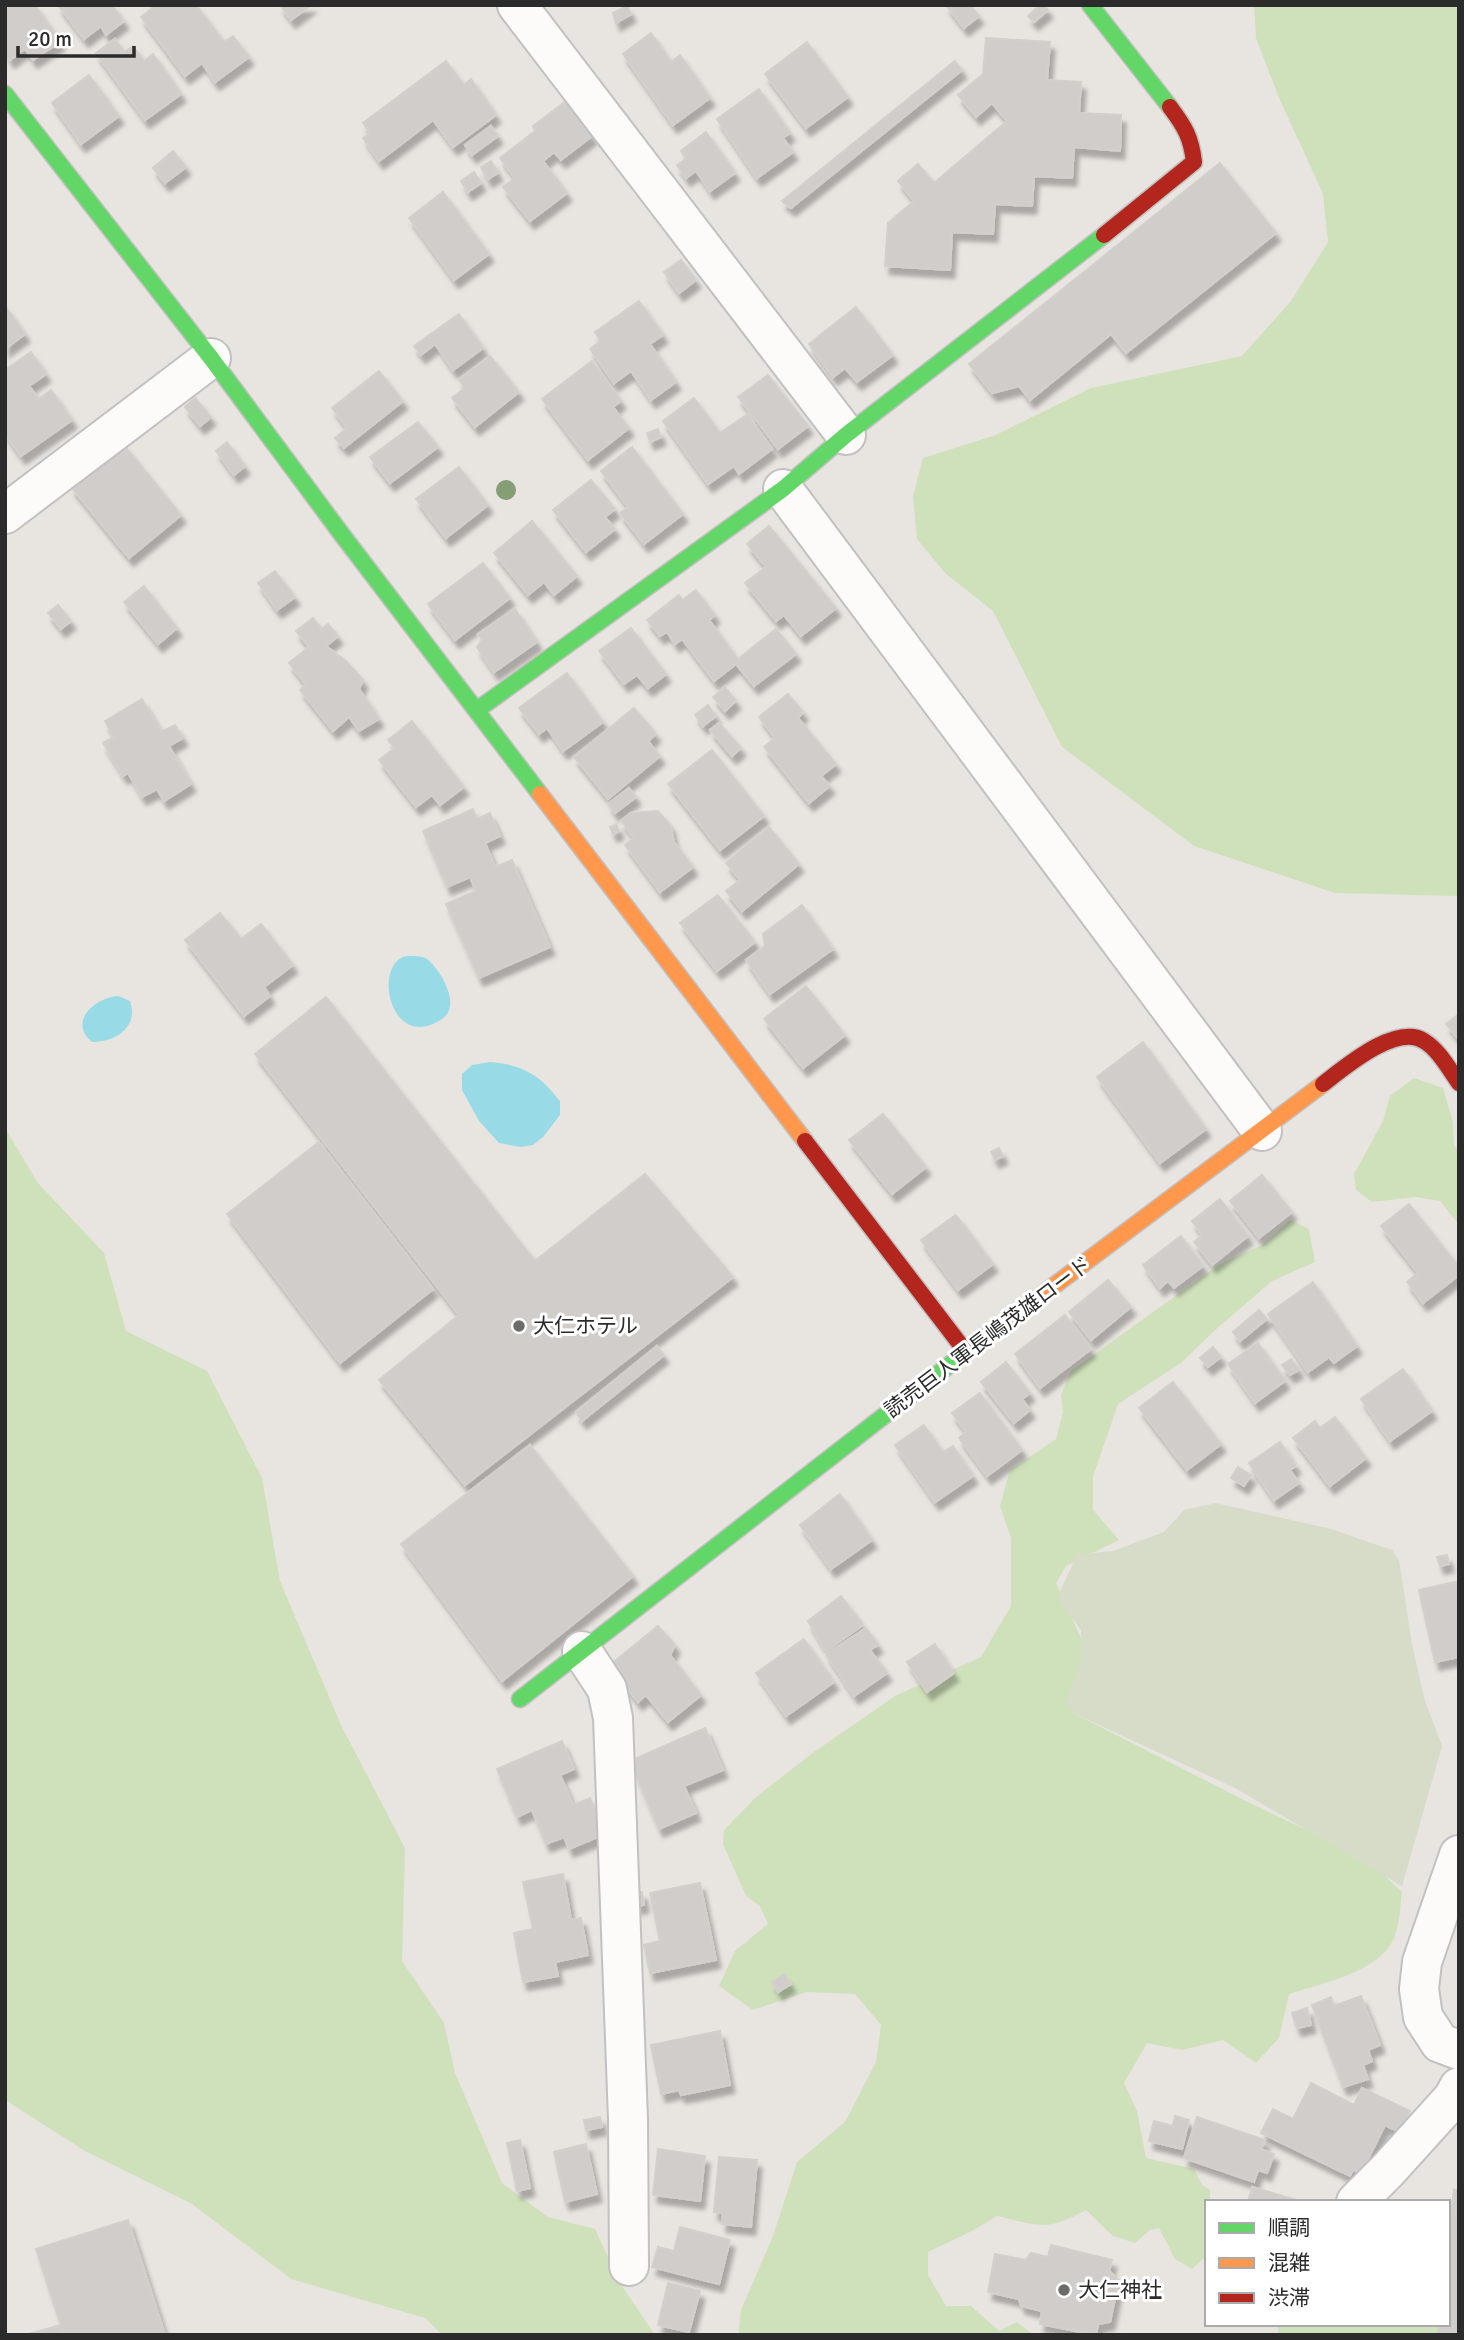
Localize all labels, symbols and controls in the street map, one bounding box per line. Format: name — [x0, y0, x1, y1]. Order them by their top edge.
scale bar — [18, 14, 133, 58]
text: 20 m — [28, 26, 72, 52]
street label: 読売巨人軍長嶋茂雄ロード — [880, 1251, 1096, 1423]
place label: 大仁ホテル — [533, 1313, 638, 1339]
marker: 大仁ホテル — [511, 1318, 527, 1334]
legend — [1205, 2200, 1450, 2326]
text: 順調 — [1268, 2215, 1310, 2241]
text: 混雑 — [1268, 2250, 1310, 2276]
place label: 大仁神社 — [1078, 2277, 1162, 2303]
marker: 大仁神社 — [1056, 2282, 1072, 2298]
text: 渋滞 — [1268, 2285, 1310, 2311]

